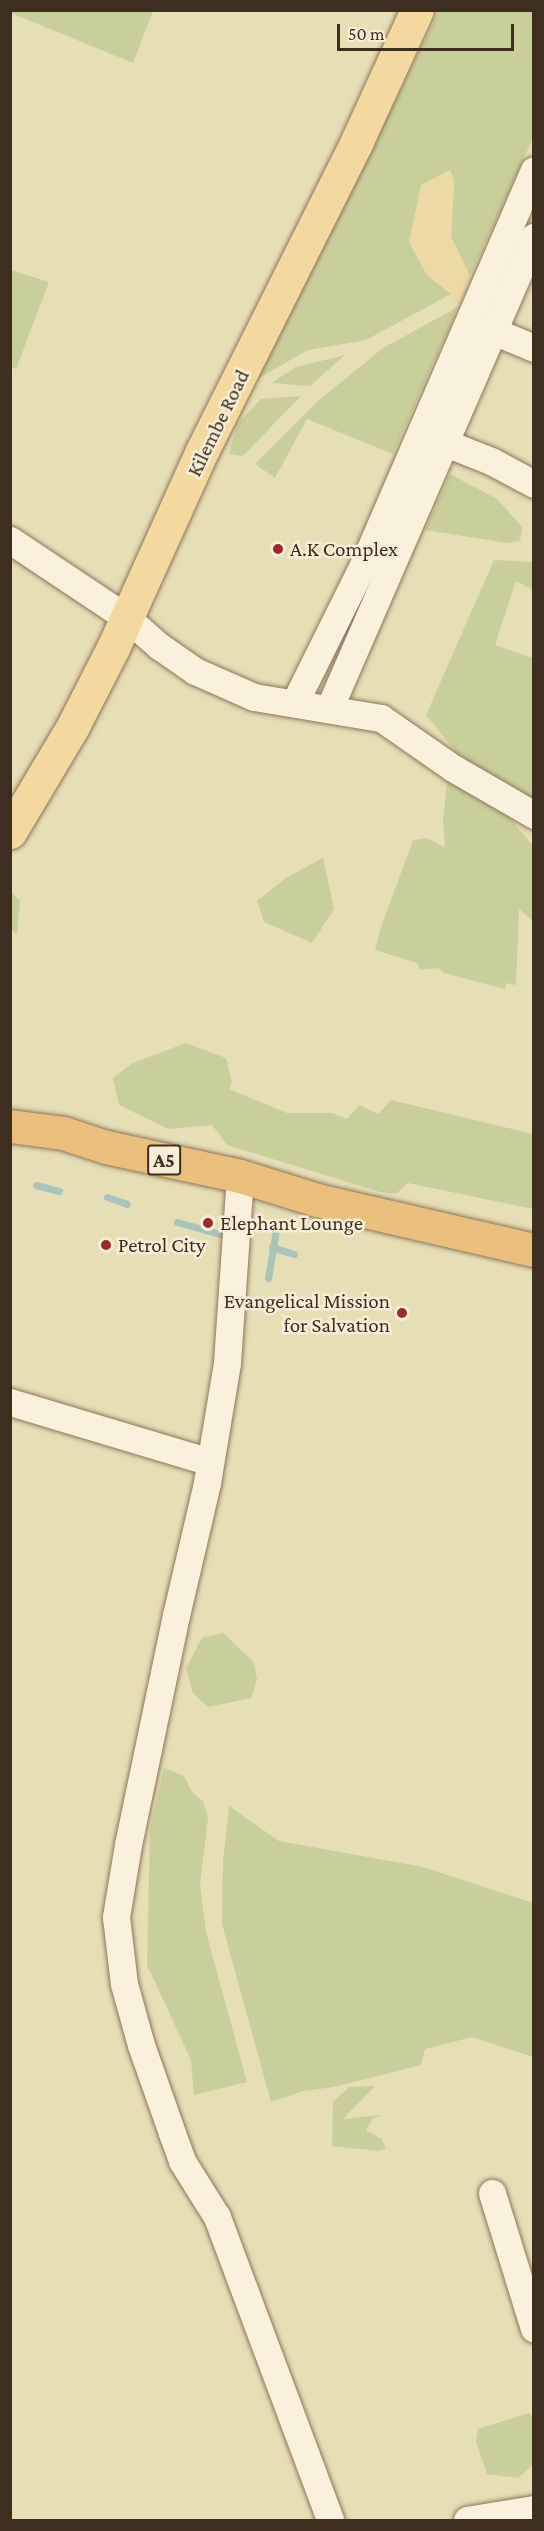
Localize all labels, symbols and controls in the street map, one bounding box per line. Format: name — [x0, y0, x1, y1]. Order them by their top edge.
scale bar — [340, 12, 517, 50]
text: 50 m — [348, 24, 385, 44]
street label: Kilembe Road — [181, 365, 255, 481]
place label: A.K Complex — [290, 536, 398, 562]
marker: A.K Complex — [271, 542, 285, 556]
road number: A5 — [146, 1143, 182, 1177]
place label: Elephant Lounge — [220, 1210, 363, 1236]
marker: Elephant Lounge — [201, 1216, 215, 1230]
place label: Petrol City — [118, 1232, 206, 1258]
marker: Petrol City — [99, 1238, 113, 1252]
place label: Evangelical Mission for Salvation — [224, 1288, 390, 1338]
marker: Evangelical Mission for Salvation — [395, 1306, 409, 1320]

